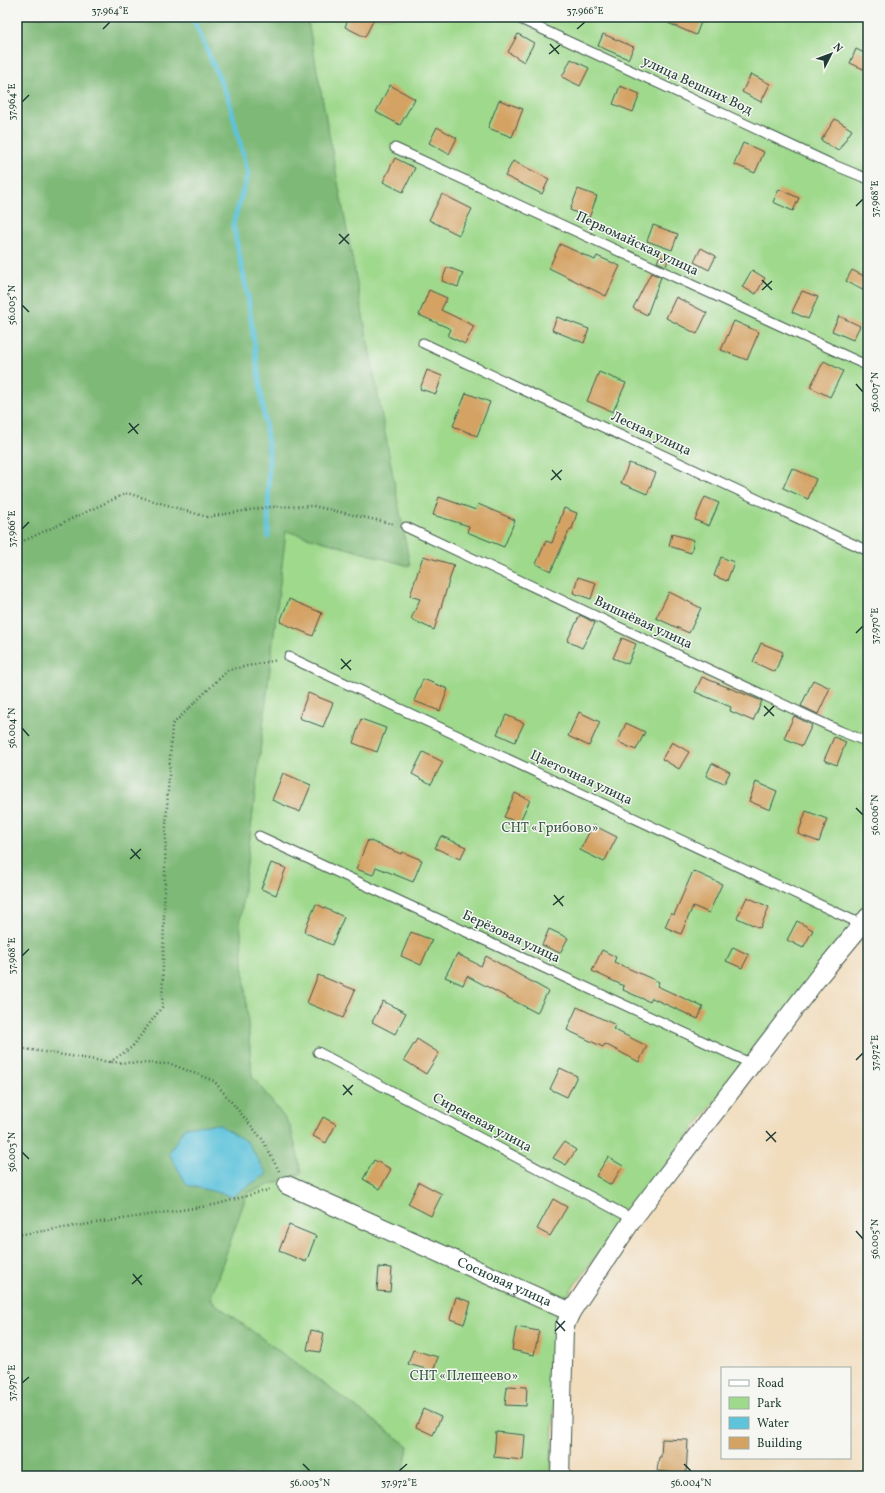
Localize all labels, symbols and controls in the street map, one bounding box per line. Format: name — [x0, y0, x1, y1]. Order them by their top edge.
text: 37.964°E — [91, 4, 129, 18]
text: 37.966°E — [567, 4, 603, 18]
north arrow — [811, 34, 851, 74]
text: N — [829, 40, 846, 56]
street label: улица Вешних Вод — [639, 52, 755, 120]
text: 37.964°E — [5, 83, 19, 121]
text: 37.968°E — [868, 181, 882, 217]
street label: Первомайская улица — [572, 207, 702, 281]
text: 56.005°N — [5, 284, 19, 325]
text: 56.007°N — [868, 371, 882, 412]
street label: Лесная улица — [608, 407, 694, 461]
text: 37.966°E — [5, 511, 19, 547]
street label: Вишнёвая улица — [591, 592, 695, 654]
text: 37.970°E — [868, 608, 882, 644]
text: 56.004°N — [5, 707, 19, 749]
street label: Цветочная улица — [527, 746, 635, 810]
text: 56.006°N — [868, 794, 882, 835]
park label: СНТ «Грибово» — [501, 819, 599, 838]
street label: Берёзовая улица — [459, 906, 563, 968]
text: 37.968°E — [5, 938, 19, 974]
text: 37.972°E — [868, 1035, 882, 1071]
street label: Сиреневая улица — [429, 1089, 535, 1157]
text: 56.003°N — [5, 1131, 19, 1172]
text: 56.005°N — [868, 1218, 882, 1259]
street label: Сосновая улица — [454, 1253, 555, 1312]
text: 37.970°E — [5, 1365, 19, 1401]
park label: СНТ «Плещеево» — [410, 1367, 518, 1386]
legend — [721, 1367, 851, 1459]
text: Road — [757, 1376, 784, 1392]
text: Park — [757, 1396, 782, 1412]
text: Water — [757, 1416, 789, 1432]
text: Building — [757, 1436, 802, 1452]
text: 56.003°N — [290, 1476, 331, 1490]
text: 37.972°E — [381, 1476, 417, 1490]
text: 56.004°N — [670, 1476, 712, 1490]

